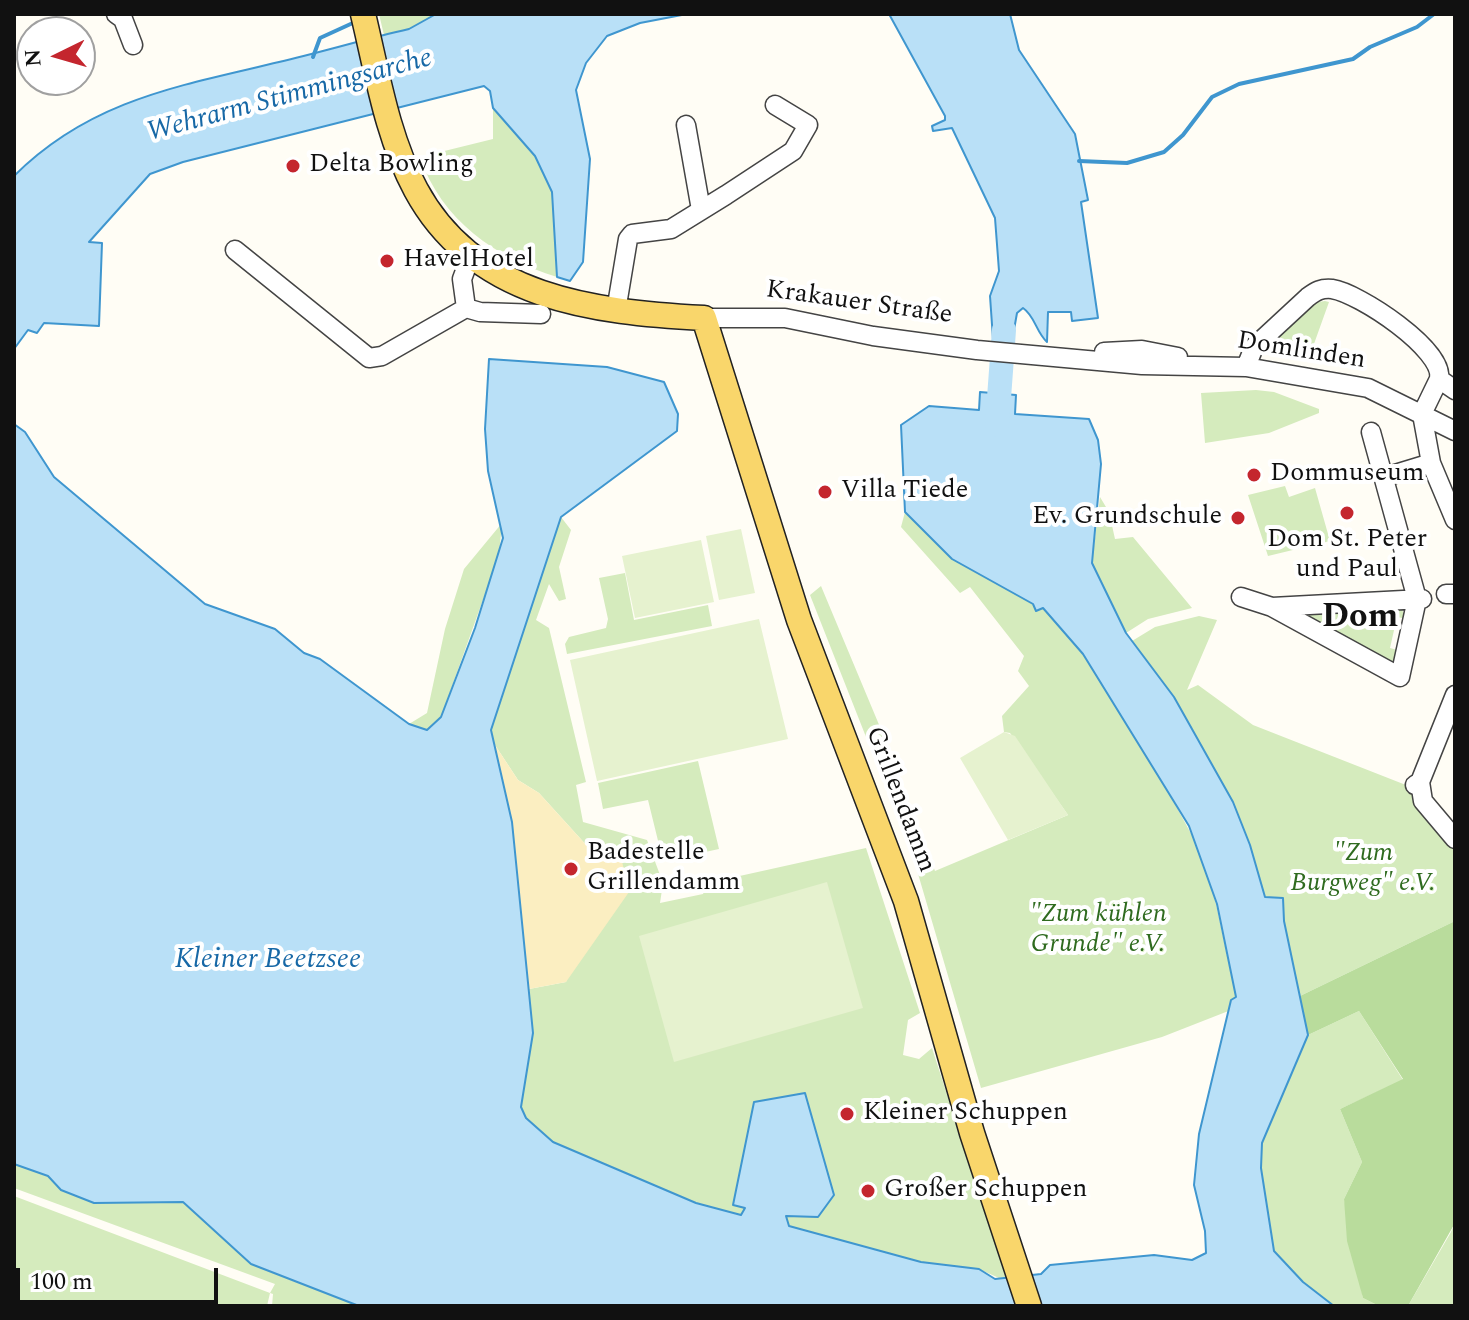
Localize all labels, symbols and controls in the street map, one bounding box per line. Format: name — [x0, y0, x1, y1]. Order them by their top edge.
north arrow — [16, 16, 96, 96]
water label: Wehrarm Stimmingsarche — [144, 43, 436, 151]
text: N — [16, 48, 51, 68]
place label: Delta Bowling — [309, 150, 474, 182]
marker: Delta Bowling — [284, 157, 302, 175]
place label: HavelHotel — [403, 245, 534, 277]
marker: HavelHotel — [378, 252, 396, 270]
street label: Krakauer Straße — [764, 275, 954, 333]
street label: Domlinden — [1235, 326, 1367, 378]
place label: Dommuseum — [1270, 459, 1424, 491]
marker: Dommuseum — [1245, 466, 1263, 484]
place label: Villa Tiede — [841, 476, 968, 508]
marker: Villa Tiede — [816, 483, 834, 501]
place label: Ev. Grundschule — [1032, 502, 1222, 534]
marker: Dom St. Peter und Paul — [1338, 504, 1356, 522]
marker: Ev. Grundschule — [1229, 509, 1247, 527]
place label: Dom St. Peter und Paul — [1267, 525, 1427, 586]
district label: Dom — [1322, 599, 1398, 639]
street label: Grillendamm — [857, 723, 941, 877]
place label: Badestelle Grillendamm — [587, 838, 740, 900]
park label: "Zum Burgweg" e.V. — [1291, 839, 1435, 900]
marker: Badestelle Grillendamm — [562, 860, 580, 878]
park label: "Zum kühlen Grunde" e.V. — [1029, 900, 1167, 962]
water label: Kleiner Beetzsee — [175, 945, 361, 979]
place label: Kleiner Schuppen — [863, 1098, 1068, 1130]
marker: Kleiner Schuppen — [838, 1105, 856, 1123]
place label: Großer Schuppen — [884, 1175, 1088, 1207]
marker: Großer Schuppen — [859, 1182, 877, 1200]
scale bar — [20, 1252, 222, 1302]
text: 100 m — [30, 1264, 93, 1300]

